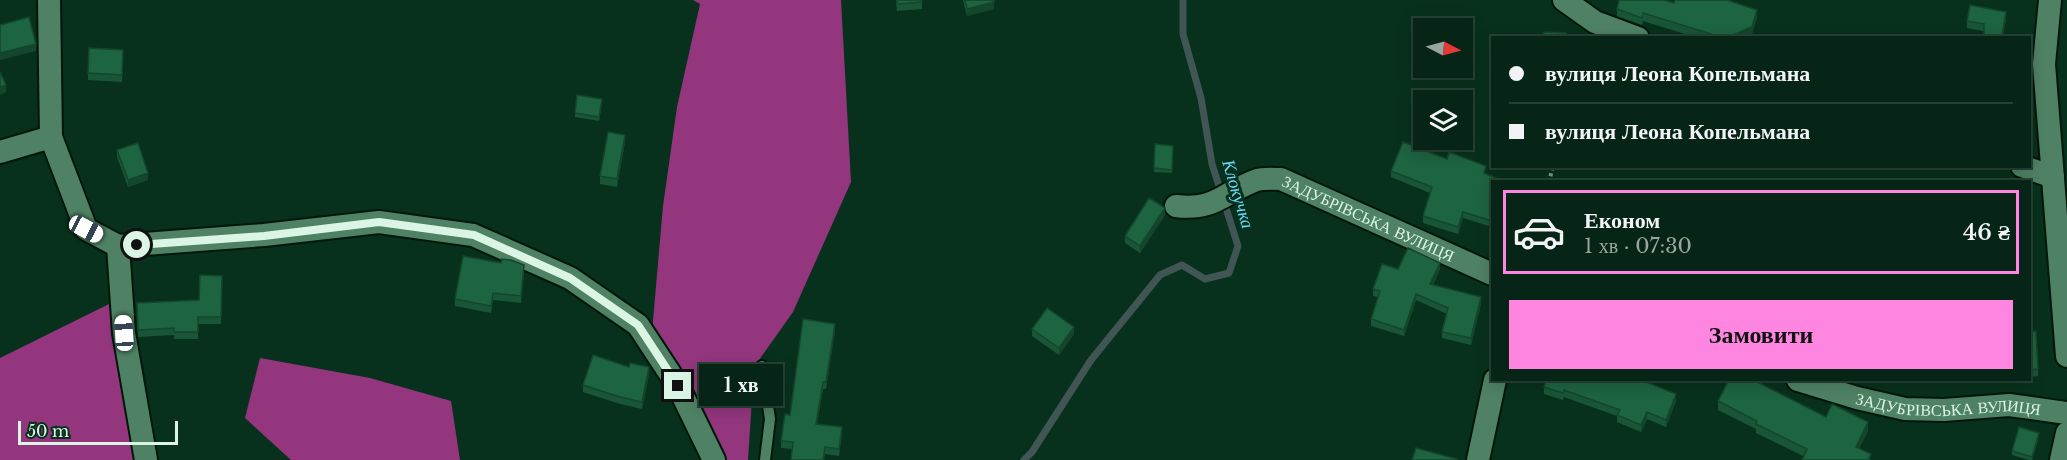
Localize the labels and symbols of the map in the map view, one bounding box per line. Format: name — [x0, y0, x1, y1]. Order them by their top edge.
north arrow — [1413, 18, 1473, 78]
water label: Клокучка — [1217, 156, 1259, 231]
street label: ЗАДУБРІВСЬКА ВУЛИЦЯ — [1279, 171, 1458, 266]
car — [66, 213, 106, 245]
route start — [123, 231, 150, 258]
car — [114, 314, 134, 352]
callout: 1 хв — [699, 365, 783, 407]
route end — [664, 372, 691, 399]
street label: ЗАДУБРІВСЬКА ВУЛИЦЯ — [1854, 388, 2042, 420]
scale bar — [18, 418, 178, 446]

